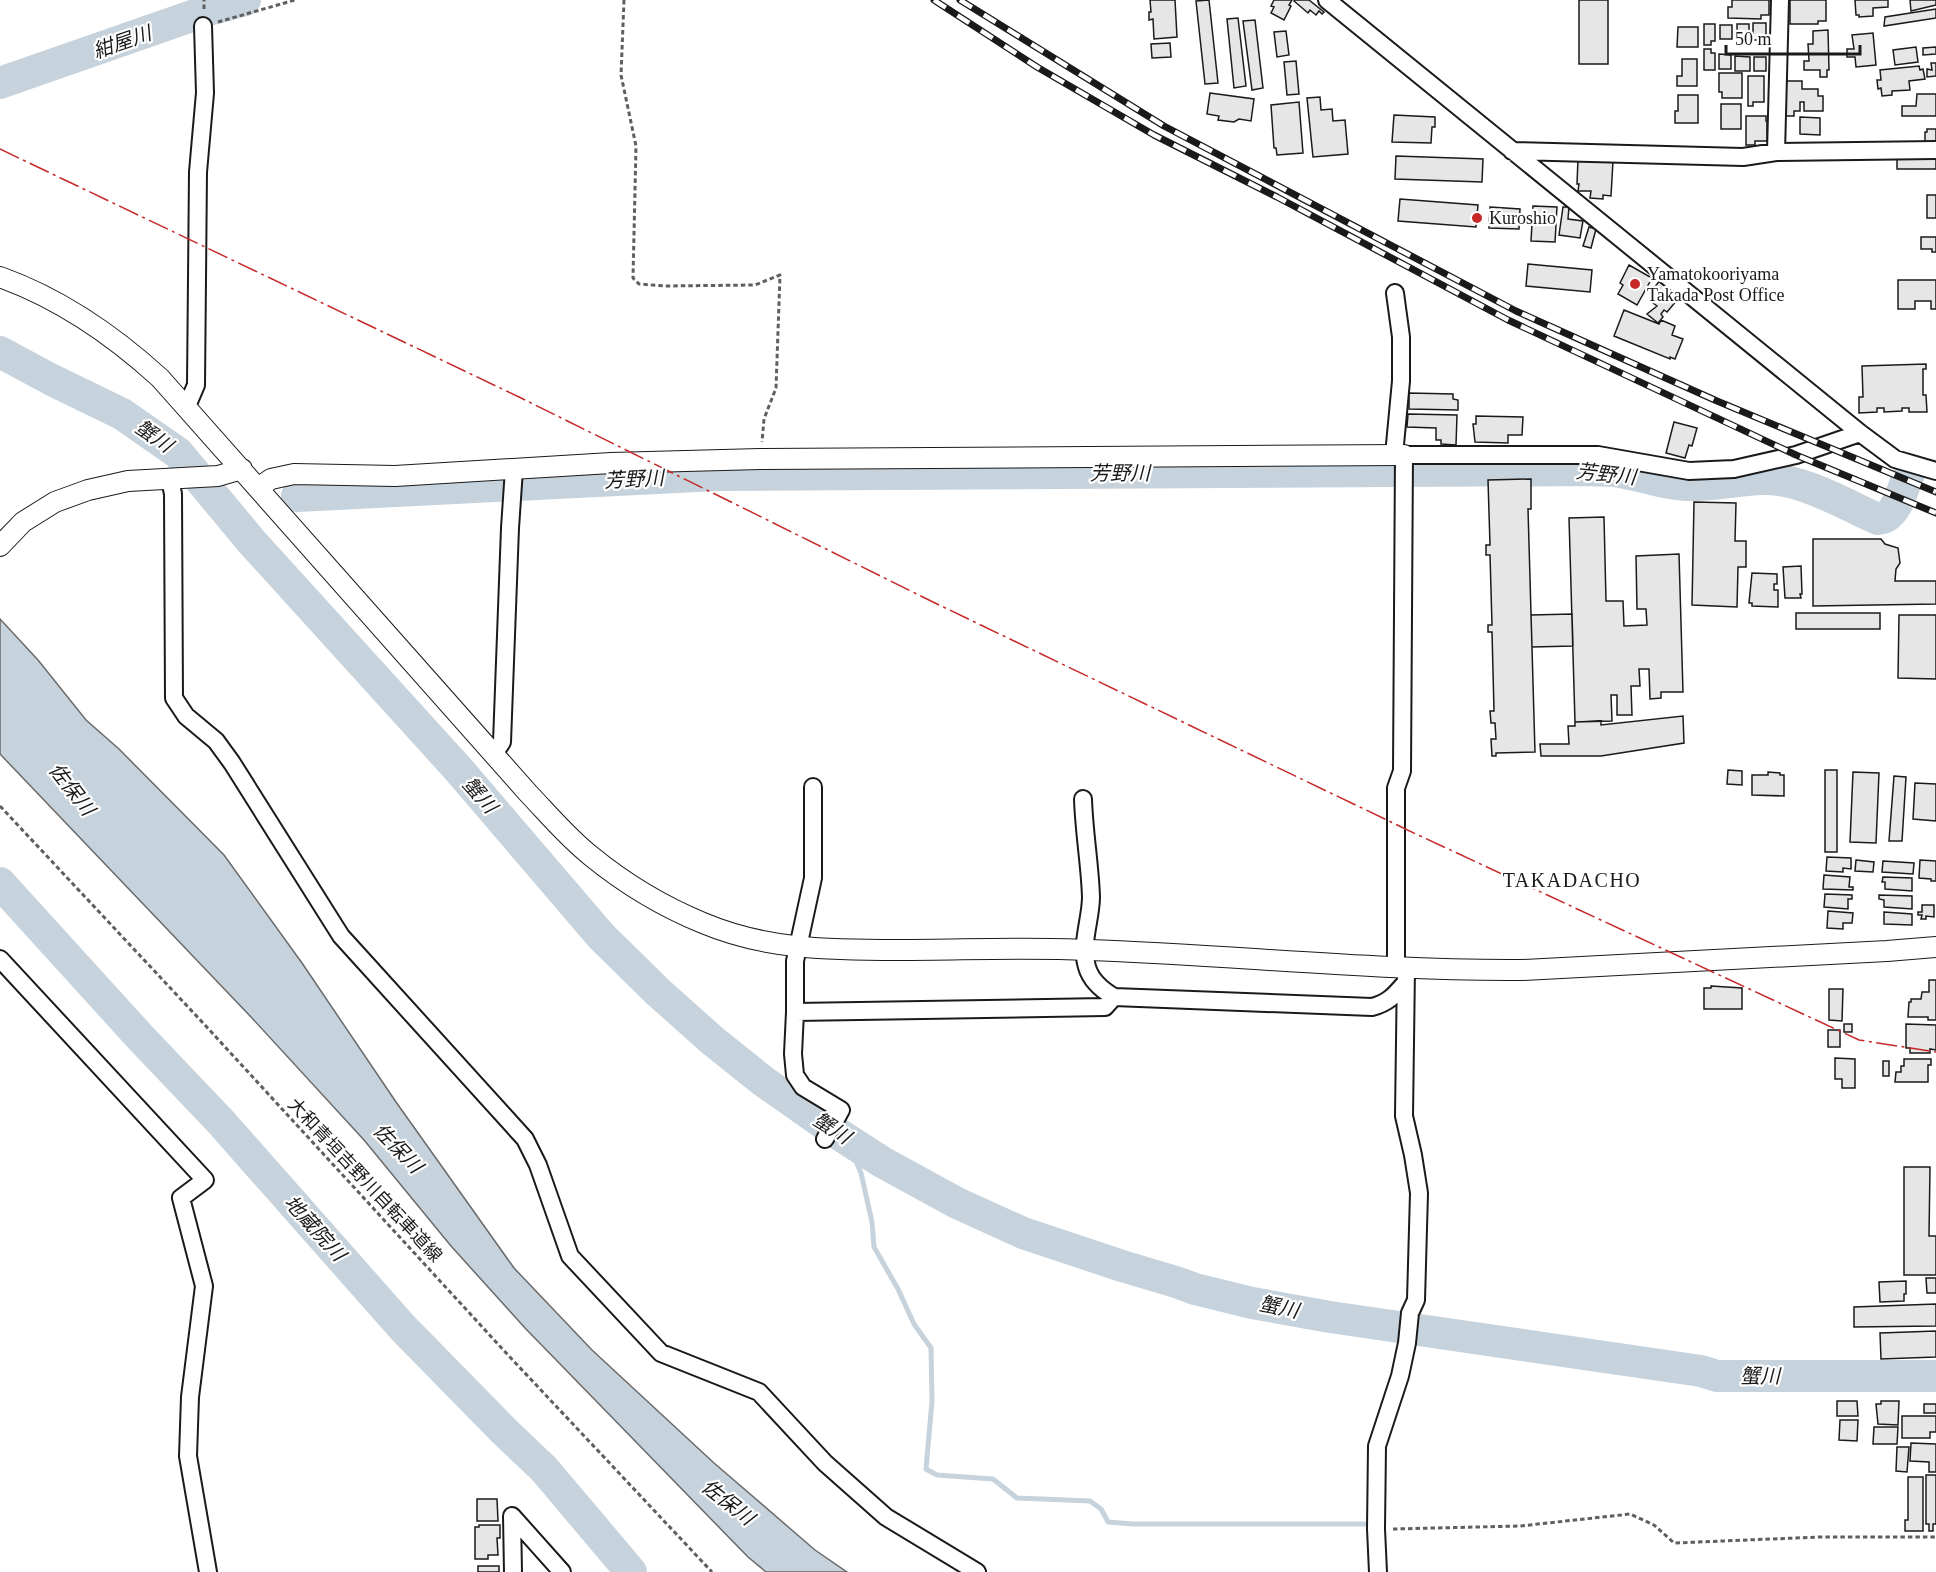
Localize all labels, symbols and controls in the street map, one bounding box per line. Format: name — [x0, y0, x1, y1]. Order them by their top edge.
scale bar — [1726, 18, 1860, 56]
water label: 紺屋川 — [90, 21, 156, 62]
text: 50 m — [1735, 29, 1772, 49]
place label: Kuroshio — [1489, 208, 1556, 228]
marker: Kuroshio — [1470, 211, 1484, 225]
place label: Yamatokooriyama Takada Post Office — [1647, 264, 1784, 305]
marker: Yamatokooriyama Takada Post Office — [1628, 277, 1642, 291]
water label: 蟹川 — [131, 416, 178, 458]
water label: 芳野川 — [1575, 460, 1639, 488]
water label: 芳野川 — [1090, 462, 1152, 484]
water label: 芳野川 — [603, 466, 667, 492]
water label: 佐保川 — [45, 759, 100, 821]
water label: 蟹川 — [459, 773, 503, 819]
district label: TAKADACHO — [1503, 869, 1641, 891]
street label: 大和青垣吉野川自転車道線 — [284, 1094, 446, 1266]
water label: 蟹川 — [809, 1108, 856, 1149]
water label: 佐保川 — [369, 1119, 428, 1179]
water label: 地蔵院川 — [280, 1191, 351, 1267]
water label: 蟹川 — [1257, 1292, 1303, 1322]
water label: 蟹川 — [1740, 1365, 1782, 1387]
water label: 佐保川 — [698, 1475, 760, 1530]

